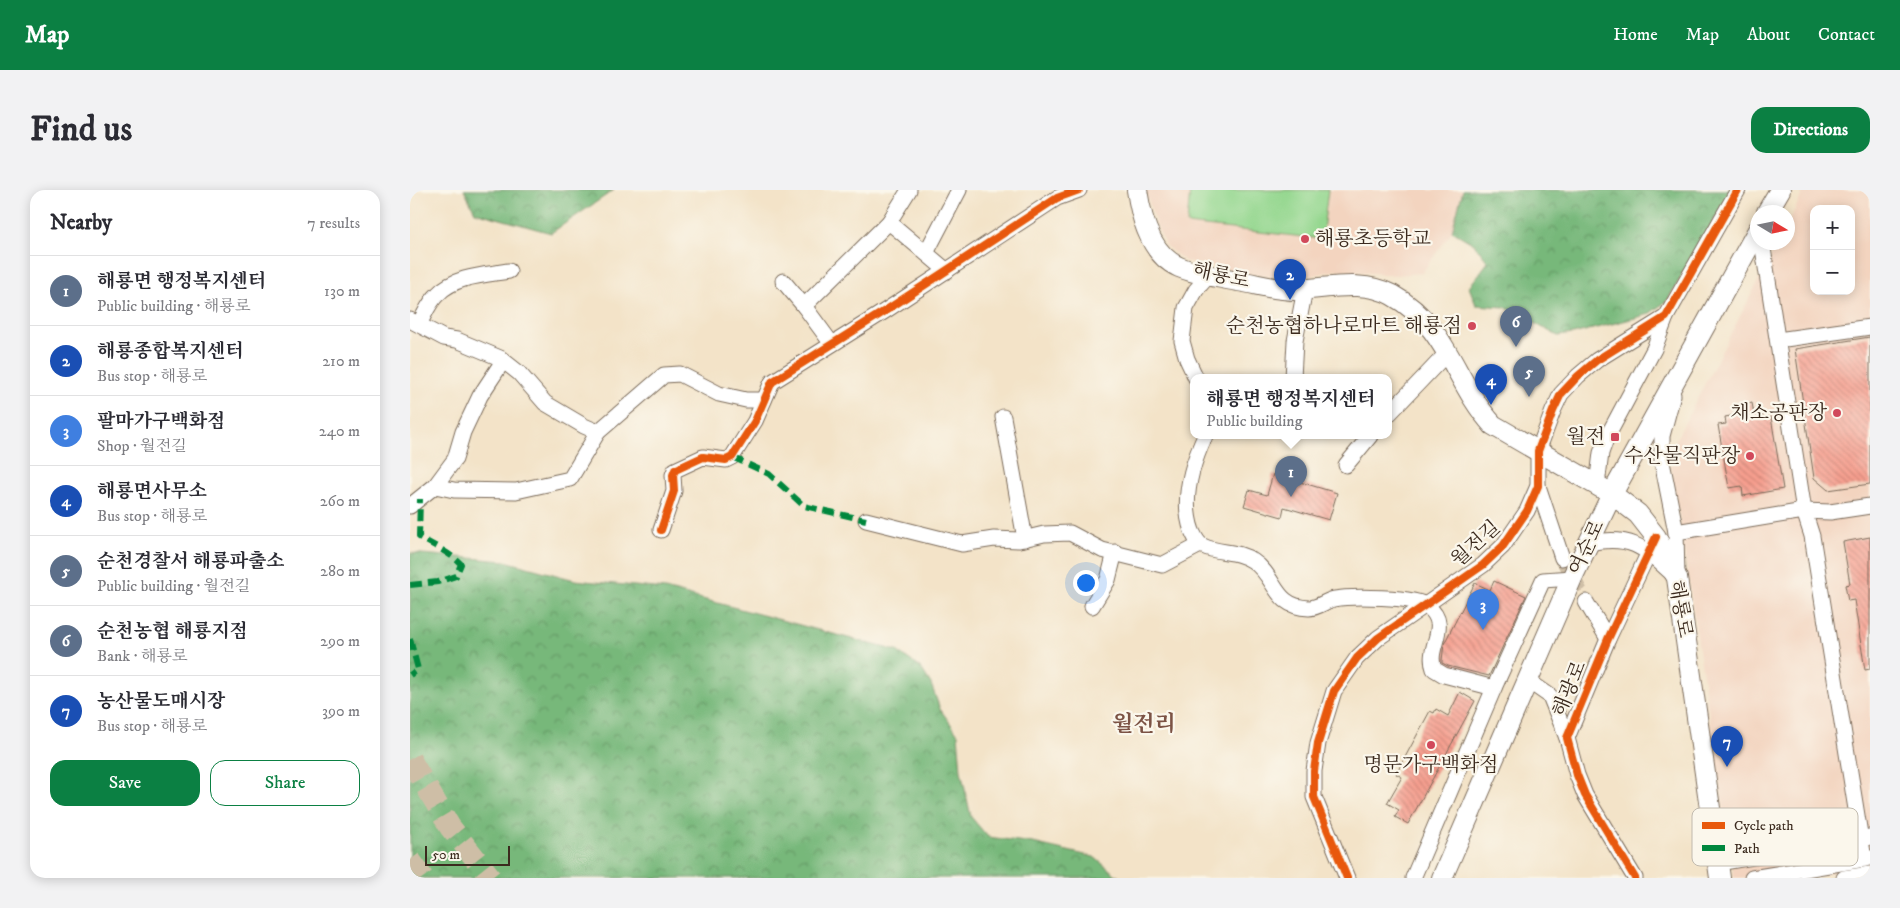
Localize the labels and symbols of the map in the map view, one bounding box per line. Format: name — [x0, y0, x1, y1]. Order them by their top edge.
north arrow — [1750, 205, 1795, 250]
place label: 해룡초등학교 — [1315, 227, 1432, 252]
marker: 해룡초등학교 — [1299, 233, 1311, 245]
street label: 해룡로 — [1190, 258, 1252, 294]
pin: 2 — [1274, 259, 1306, 300]
pin: 6 — [1500, 306, 1532, 347]
place label: 순천농협하나로마트 해룡점 — [1226, 314, 1462, 339]
marker: 순천농협하나로마트 해룡점 — [1466, 320, 1478, 332]
pin: 5 — [1513, 356, 1545, 397]
pin: 4 — [1475, 364, 1507, 405]
place label: 채소공판장 — [1730, 401, 1828, 426]
marker: 채소공판장 — [1831, 407, 1843, 419]
place label: 월전 — [1566, 425, 1605, 450]
marker: 월전 — [1609, 431, 1621, 443]
place label: 수산물직판장 — [1624, 444, 1741, 469]
marker: 수산물직판장 — [1744, 450, 1756, 462]
pin: 1 — [1275, 456, 1307, 497]
street label: 월전길 — [1446, 515, 1506, 573]
street label: 여순로 — [1563, 516, 1611, 580]
your location — [1073, 570, 1099, 596]
street label: 해룡로 — [1663, 578, 1697, 640]
pin: 3 — [1467, 589, 1499, 630]
street label: 해광로 — [1548, 657, 1592, 721]
district label: 월전리 — [1112, 711, 1176, 738]
pin: 7 — [1711, 726, 1743, 767]
marker: 명문가구백화점 — [1425, 739, 1437, 751]
place label: 명문가구백화점 — [1363, 753, 1499, 778]
legend — [1692, 808, 1858, 866]
text: Cycle path — [1734, 817, 1794, 835]
text: Path — [1734, 840, 1761, 858]
scale bar — [425, 843, 510, 866]

